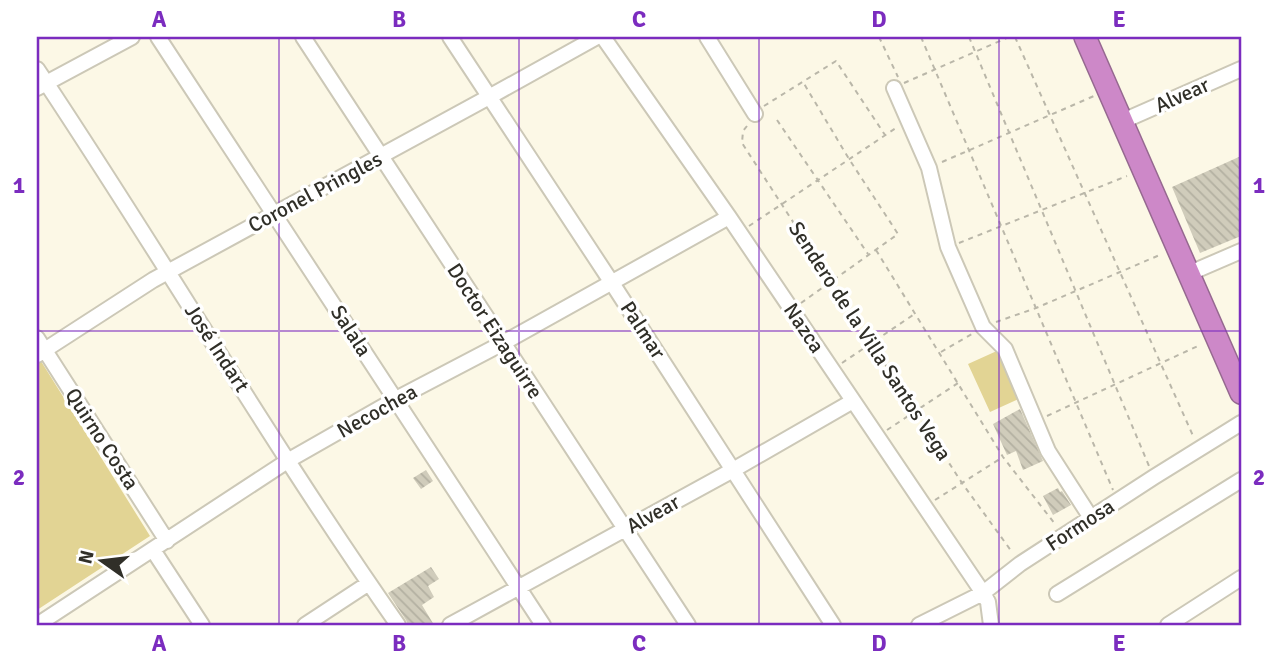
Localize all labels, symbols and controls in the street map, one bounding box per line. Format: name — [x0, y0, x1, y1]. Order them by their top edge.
text: A — [152, 5, 167, 34]
text: B — [392, 5, 406, 34]
text: C — [632, 5, 646, 34]
text: D — [871, 5, 887, 34]
text: E — [1112, 5, 1126, 34]
street label: Alvear — [1151, 71, 1213, 118]
street label: Coronel Pringles — [244, 146, 386, 238]
text: 1 — [13, 171, 25, 200]
text: 1 — [1253, 171, 1265, 200]
street label: Sendero de la Villa Santos Vega — [783, 217, 957, 465]
street label: Doctor Eizaguirre — [442, 258, 548, 404]
street label: Palmar — [615, 296, 671, 364]
street label: Nazca — [778, 298, 830, 358]
street label: José Indart — [179, 299, 255, 397]
street label: Salala — [325, 300, 377, 362]
street label: Necochea — [332, 378, 422, 444]
street label: Quirno Costa — [59, 383, 145, 495]
text: 2 — [13, 463, 25, 492]
text: 2 — [1253, 463, 1265, 492]
street label: Alvear — [622, 489, 684, 539]
street label: Formosa — [1041, 493, 1119, 557]
north arrow — [66, 526, 136, 596]
text: N — [73, 548, 100, 566]
text: A — [152, 629, 167, 658]
text: B — [392, 629, 406, 658]
text: C — [632, 629, 646, 658]
text: D — [871, 629, 887, 658]
text: E — [1112, 629, 1126, 658]

